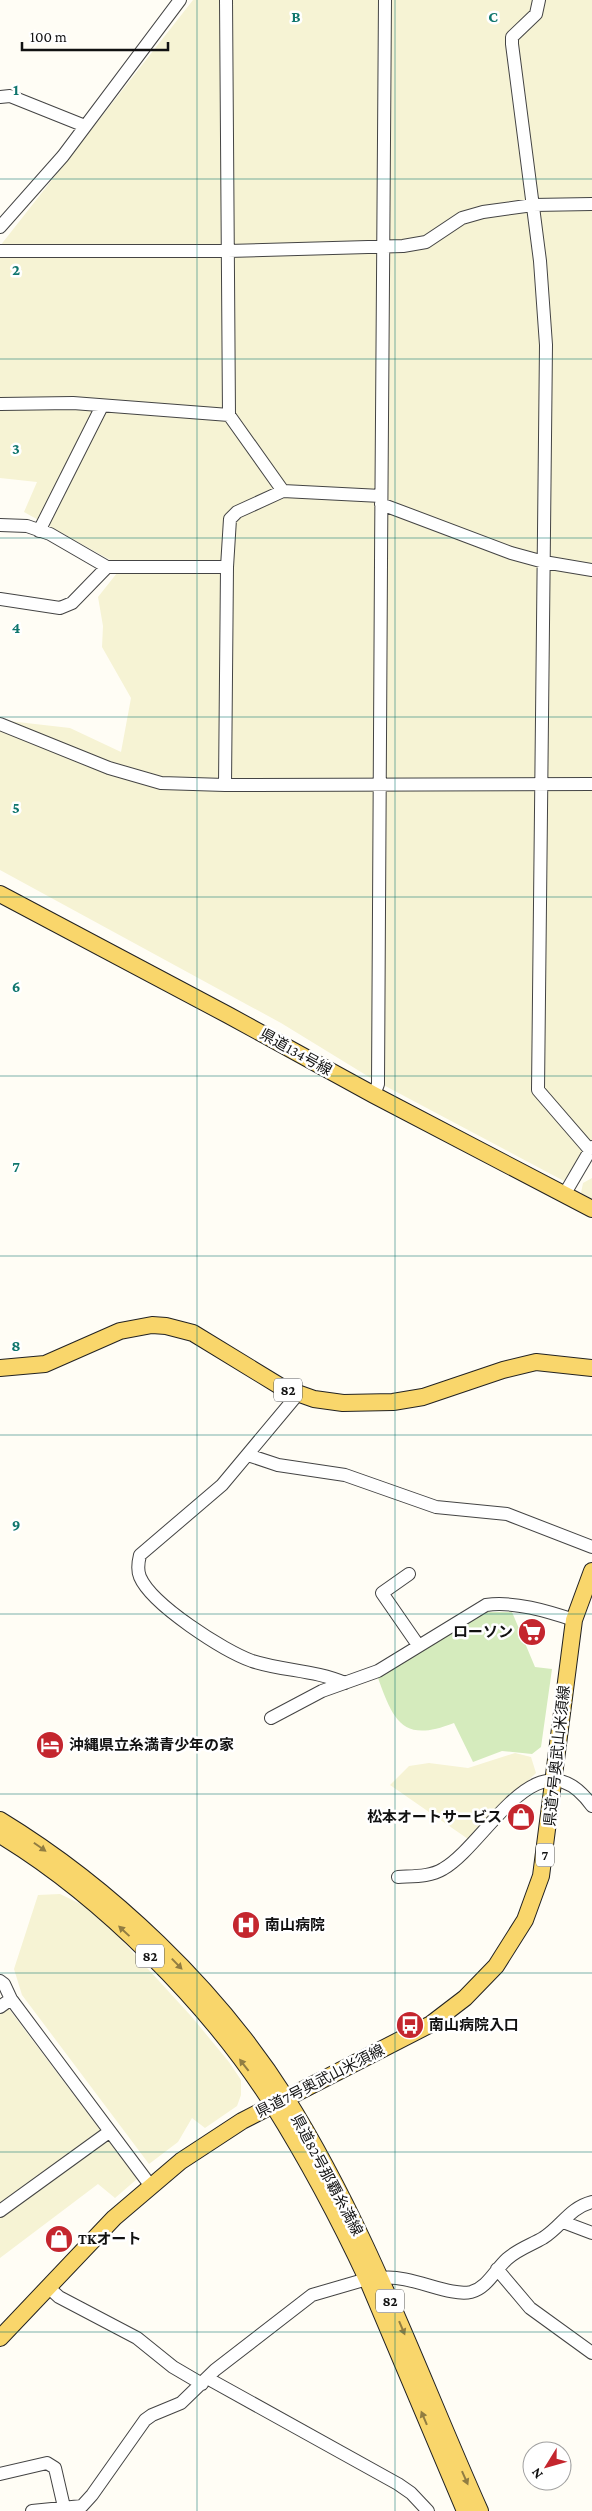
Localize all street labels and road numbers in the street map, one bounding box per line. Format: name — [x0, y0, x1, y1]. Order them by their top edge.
street label: 県道134号線 — [257, 1026, 335, 1078]
road number: 82 — [274, 1378, 302, 1402]
street label: 県道7号奥武山米須線 — [542, 1685, 572, 1827]
road number: 7 — [536, 1844, 554, 1866]
road number: 82 — [136, 1944, 164, 1968]
street label: 県道7号奥武山米須線 — [253, 2042, 387, 2120]
street label: 県道82号那覇糸満線 — [288, 2112, 366, 2238]
road number: 82 — [376, 2290, 404, 2312]

